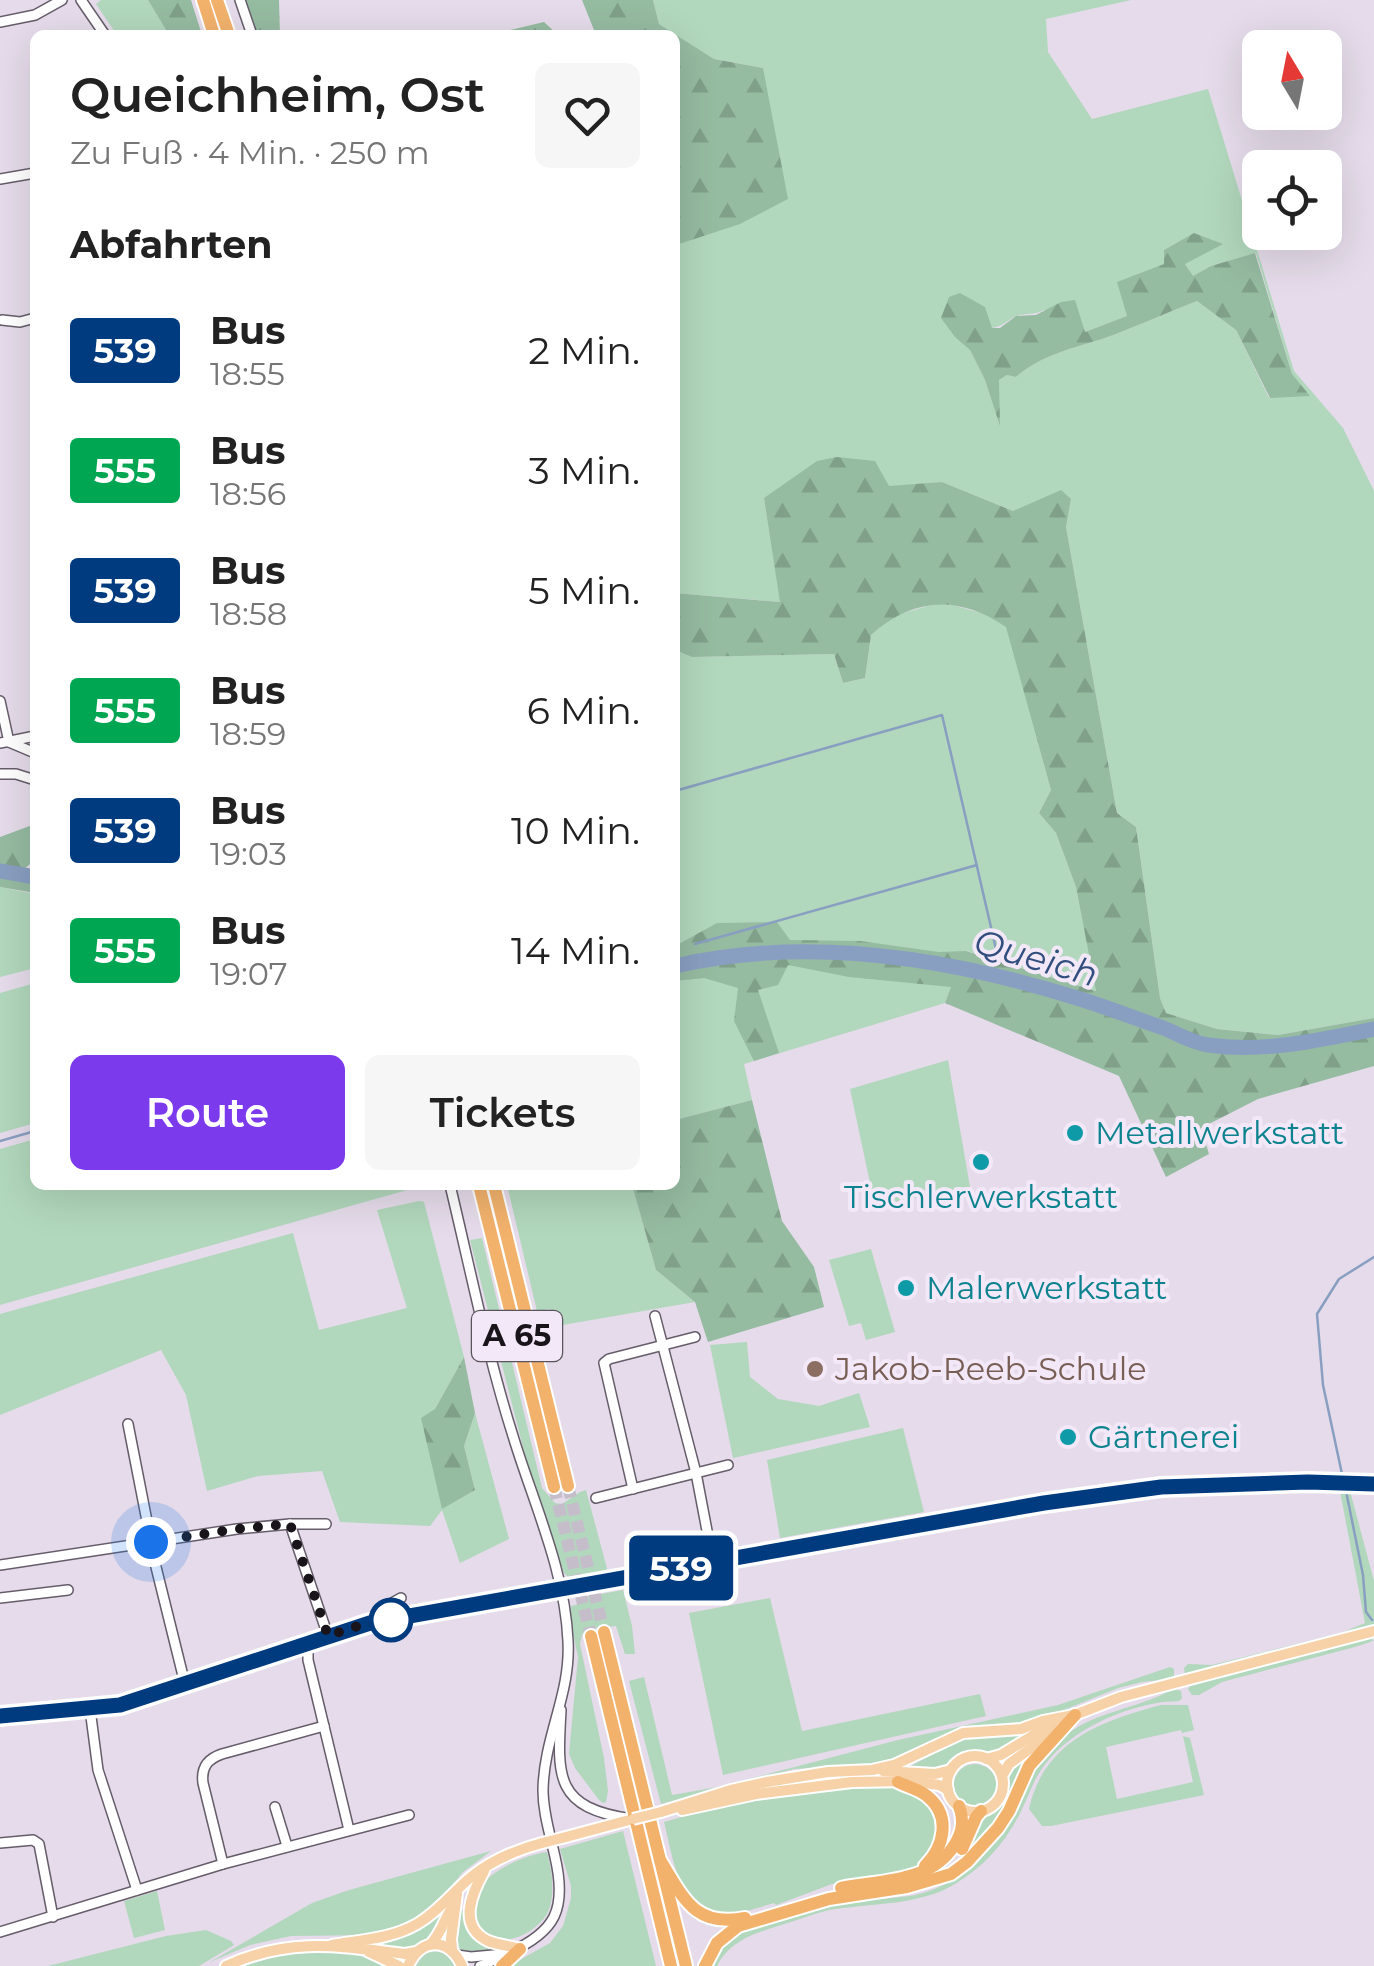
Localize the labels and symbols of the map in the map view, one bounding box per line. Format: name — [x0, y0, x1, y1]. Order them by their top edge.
north arrow — [1242, 30, 1342, 130]
water label: Queich — [969, 919, 1103, 996]
place label: Metallwerkstatt — [1095, 1113, 1344, 1152]
marker: Metallwerkstatt — [1064, 1122, 1086, 1144]
marker: Tischlerwerkstatt — [970, 1151, 992, 1173]
place label: Tischlerwerkstatt — [844, 1177, 1118, 1216]
place label: Malerwerkstatt — [926, 1268, 1167, 1307]
marker: Malerwerkstatt — [895, 1277, 917, 1299]
road number: A 65 — [472, 1311, 562, 1361]
place label: Jakob-Reeb-Schule — [834, 1349, 1147, 1388]
marker: Jakob-Reeb-Schule — [804, 1358, 826, 1380]
place label: Gärtnerei — [1088, 1417, 1239, 1456]
marker: Gärtnerei — [1057, 1426, 1079, 1448]
your location — [126, 1517, 176, 1567]
line badge: 539 — [624, 1536, 738, 1600]
unlabelled marker — [370, 1599, 412, 1641]

